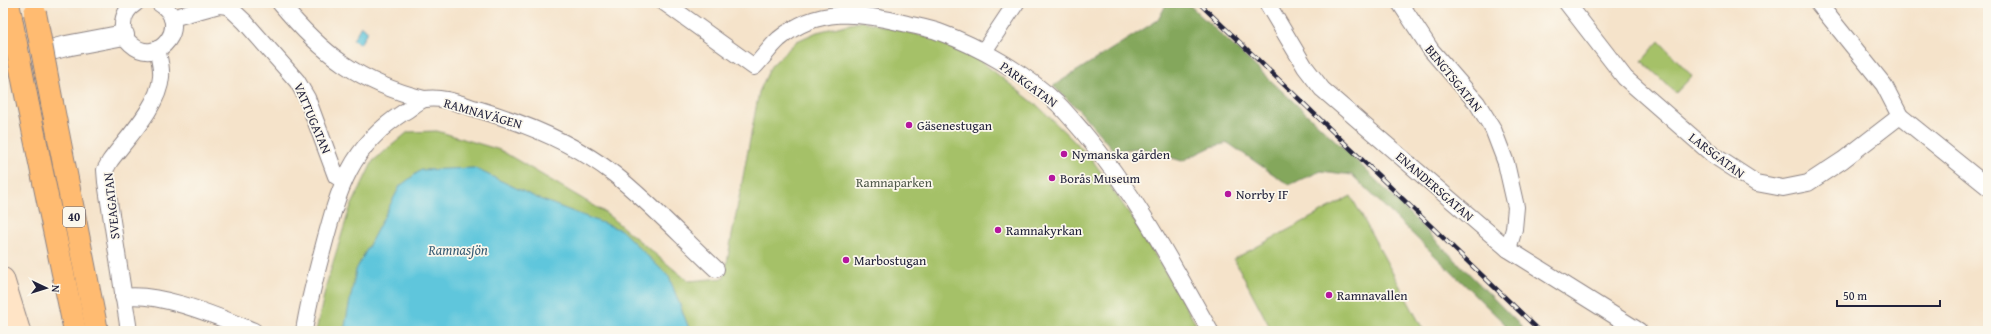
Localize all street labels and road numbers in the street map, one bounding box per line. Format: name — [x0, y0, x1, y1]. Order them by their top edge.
street label: BENGTSGATAN — [1421, 41, 1487, 116]
street label: PARKGATAN — [996, 57, 1062, 112]
street label: VATTUGATAN — [289, 80, 336, 157]
street label: RAMNAVÄGEN — [442, 93, 525, 134]
street label: LARSGATAN — [1685, 128, 1749, 183]
street label: ENANDERSGATAN — [1392, 147, 1478, 226]
street label: SVEAGATAN — [98, 171, 124, 240]
road number: 40 — [63, 207, 85, 227]

